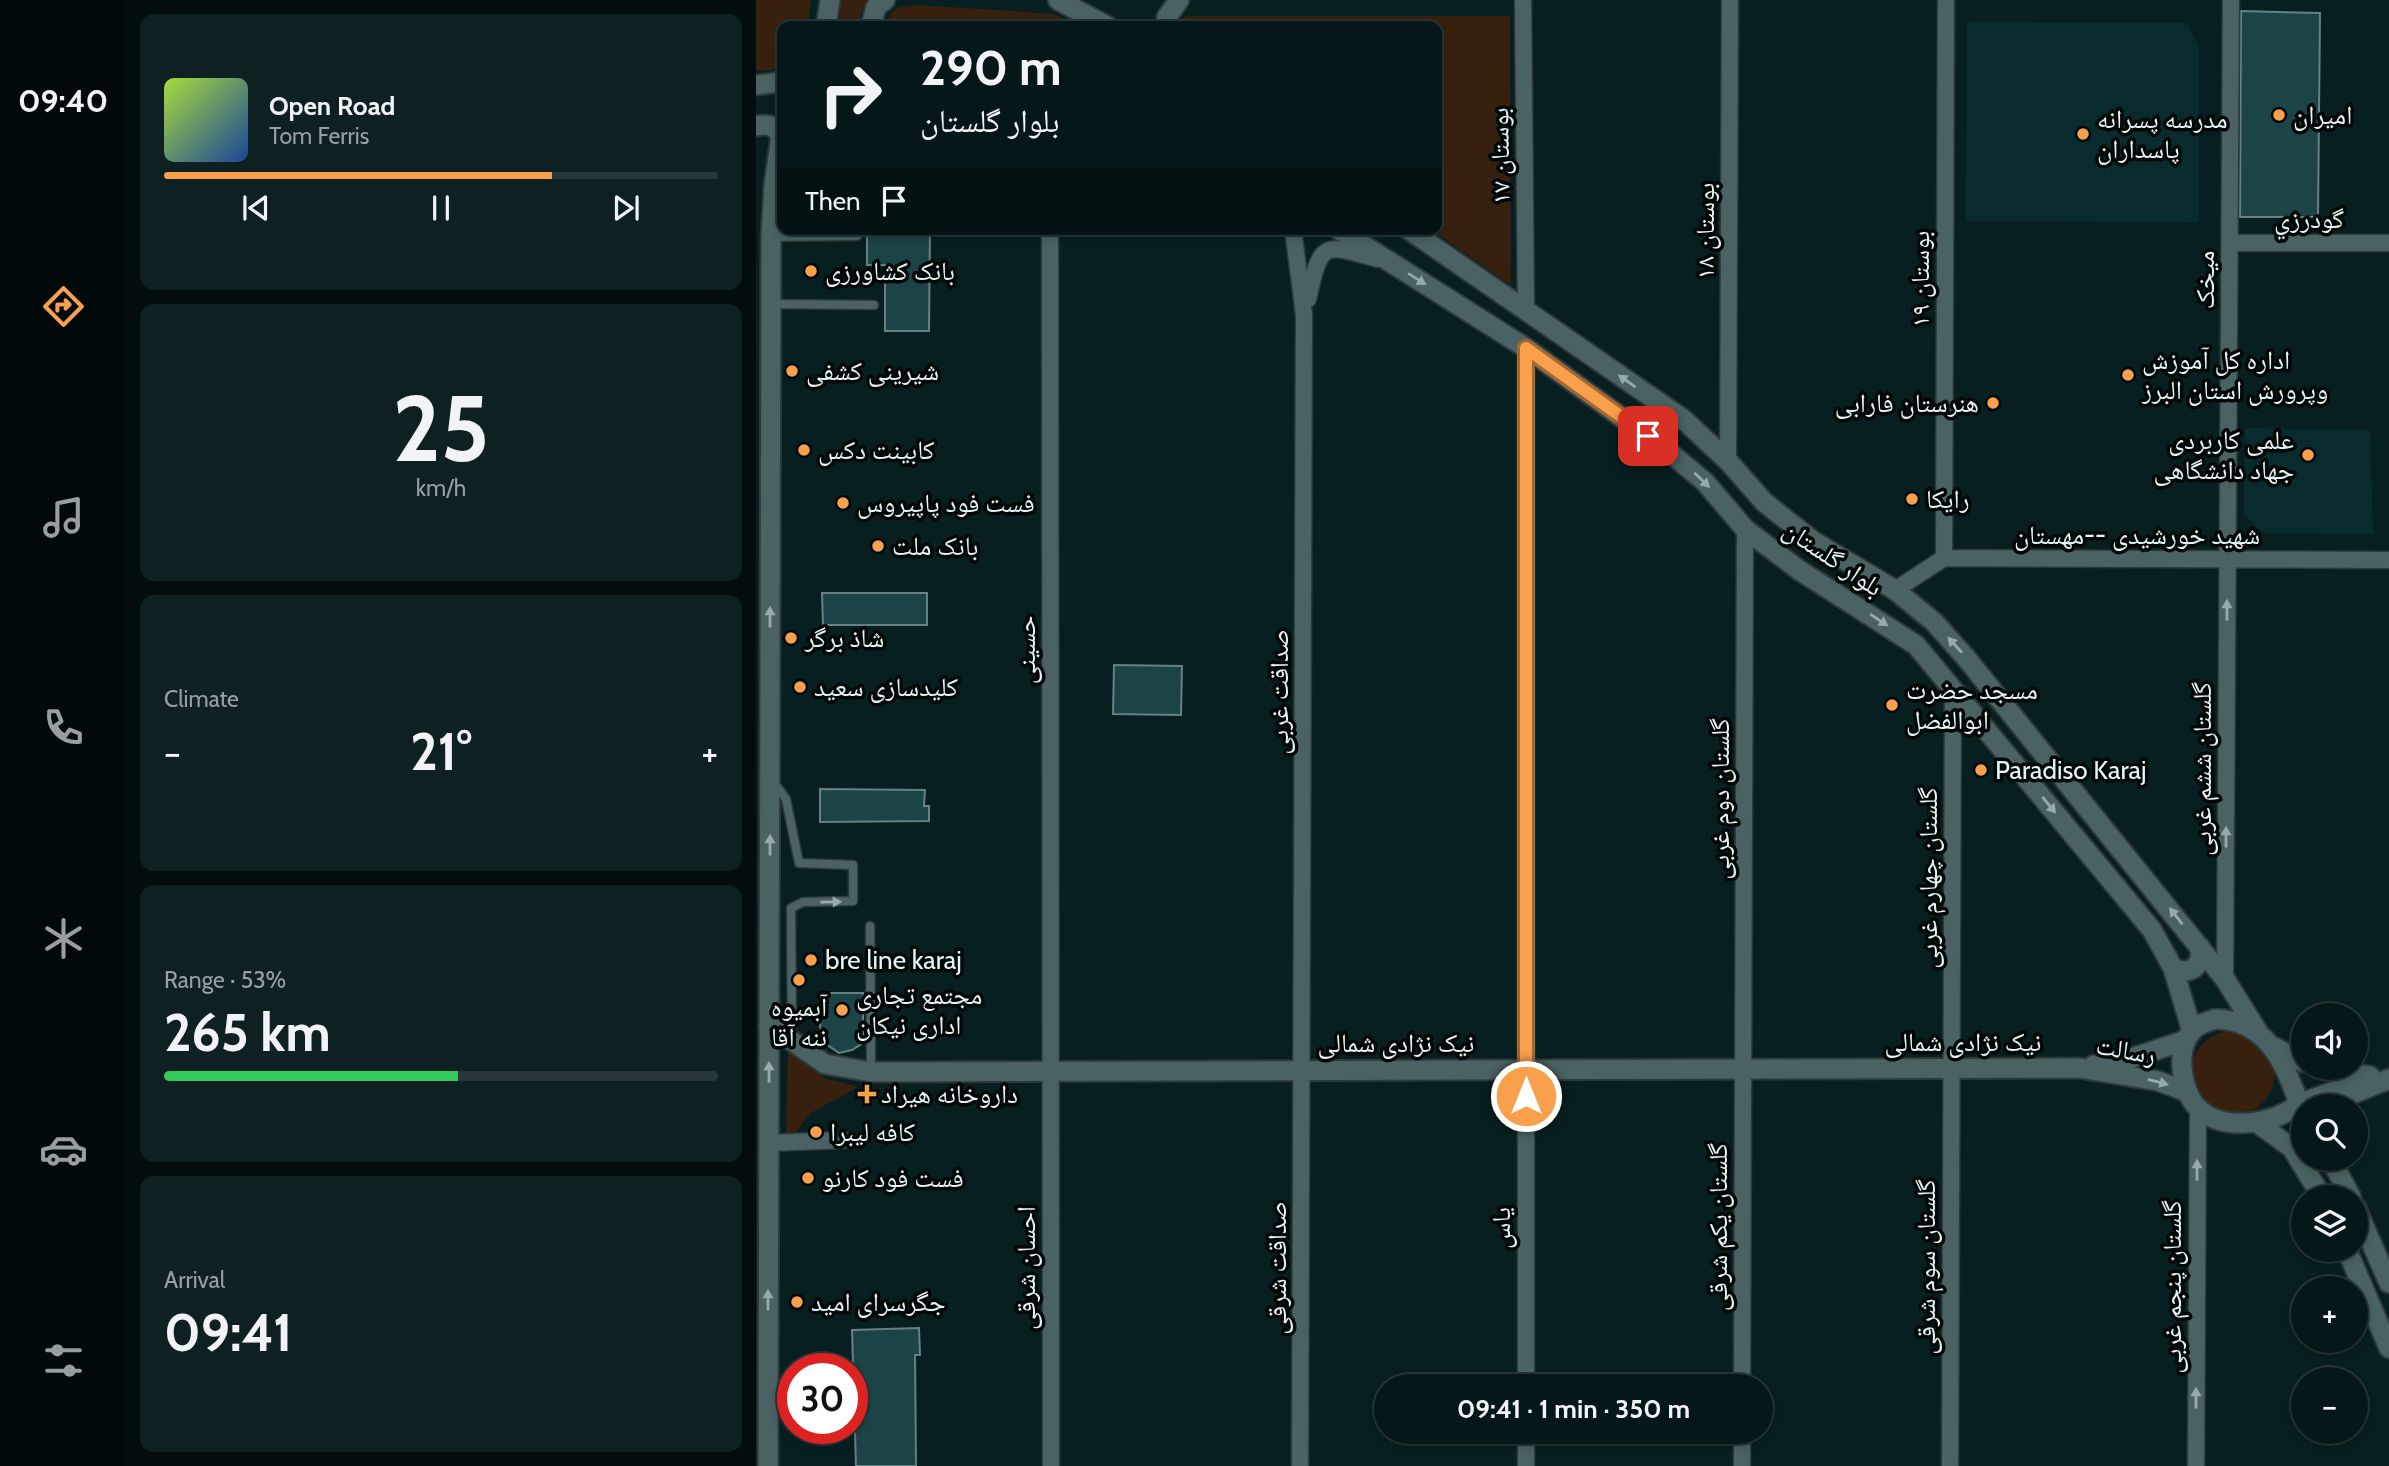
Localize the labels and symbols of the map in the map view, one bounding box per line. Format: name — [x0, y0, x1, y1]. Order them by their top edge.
place label: امیران — [2293, 99, 2352, 131]
place label: مدرسه پسرانه پاسداران — [2097, 103, 2228, 165]
street label: بوستان ۱۷ — [1483, 107, 1517, 205]
marker: امیران — [2271, 107, 2287, 123]
marker: مدرسه پسرانه پاسداران — [2075, 126, 2091, 142]
street label: بوستان ۱۸ — [1689, 183, 1721, 279]
street label: گودرزي — [2274, 203, 2344, 240]
street label: بوستان ۱۹ — [1904, 231, 1936, 327]
street label: میخک — [2189, 251, 2221, 309]
place label: بانک کشاورزی — [825, 255, 955, 287]
marker: بانک کشاورزی — [803, 263, 819, 279]
one-way arrow — [1407, 272, 1426, 285]
place label: اداره کل آموزش وپرورش استان البرز — [2141, 344, 2328, 406]
place label: شیرینی کشفی — [806, 355, 939, 387]
marker: شیرینی کشفی — [784, 363, 800, 379]
marker: اداره کل آموزش وپرورش استان البرز — [2120, 367, 2136, 383]
one-way arrow — [1618, 374, 1636, 388]
place label: هنرستان فارابی — [1835, 387, 1979, 419]
marker: هنرستان فارابی — [1985, 395, 2001, 411]
pin — [1618, 406, 1678, 466]
place label: علمی کاربردی جهاد دانشگاهی — [2153, 424, 2294, 486]
place label: کابینت دکس — [818, 434, 935, 466]
marker: کابینت دکس — [796, 442, 812, 458]
marker: علمی کاربردی جهاد دانشگاهی — [2300, 447, 2316, 463]
one-way arrow — [1693, 472, 1710, 488]
place label: رایکا — [1926, 483, 1970, 515]
place label: فست فود پاپیروس — [857, 487, 1035, 519]
marker: رایکا — [1904, 491, 1920, 507]
marker: فست فود پاپیروس — [835, 495, 851, 511]
street label: بلوار گلستان — [1777, 513, 1889, 603]
street label: شهید خورشیدی --مهستان — [2014, 519, 2260, 551]
place label: بانک ملت — [892, 530, 978, 562]
marker: بانک ملت — [870, 538, 886, 554]
one-way arrow — [2222, 598, 2233, 620]
one-way arrow — [764, 606, 776, 628]
one-way arrow — [1870, 613, 1889, 626]
street label: حسینی — [1010, 616, 1042, 684]
place label: شاذ برگر — [804, 622, 884, 654]
street label: صداقت غربی — [1263, 629, 1295, 755]
marker: شاذ برگر — [783, 630, 799, 646]
one-way arrow — [1947, 636, 1963, 654]
place label: کلیدسازی سعید — [814, 671, 958, 703]
place label: مسجد حضرت ابوالفضل — [1906, 674, 2038, 736]
marker: کلیدسازی سعید — [792, 679, 808, 695]
street label: گلستان ششم غربی — [2186, 682, 2219, 856]
marker: مسجد حضرت ابوالفضل — [1884, 697, 1900, 713]
street label: گلستان دوم غربی — [1704, 718, 1738, 880]
place label: Paradiso Karaj — [1995, 754, 2147, 786]
marker: Paradiso Karaj — [1973, 762, 1989, 778]
street label: گلستان چهارم غربی — [1912, 787, 1946, 969]
one-way arrow — [2041, 796, 2056, 813]
one-way arrow — [2220, 826, 2232, 848]
one-way arrow — [764, 834, 776, 856]
one-way arrow — [820, 896, 842, 908]
one-way arrow — [2169, 908, 2184, 926]
place label: bre line karaj — [825, 944, 962, 976]
marker: bre line karaj — [803, 952, 819, 968]
marker: آبمیوه ننه آقا — [791, 972, 807, 988]
place label: مجتمع تجاری اداری نیکان — [856, 979, 982, 1041]
place label: آبمیوه ننه آقا — [771, 991, 828, 1053]
marker: مجتمع تجاری اداری نیکان — [834, 1002, 850, 1018]
street label: نیک نژادی شمالی — [1885, 1026, 2041, 1058]
street label: نیک نژادی شمالی — [1318, 1027, 1474, 1059]
street label: رسالت — [2093, 1029, 2159, 1071]
position arrow — [1489, 1059, 1563, 1133]
one-way arrow — [763, 1061, 775, 1083]
one-way arrow — [2147, 1077, 2169, 1088]
place label: داروخانه هیراد — [881, 1078, 1018, 1110]
marker: داروخانه هیراد — [859, 1086, 875, 1102]
place label: کافه لیبرا — [830, 1116, 915, 1148]
marker: کافه لیبرا — [808, 1124, 824, 1140]
street label: گلستان یکم شرقی — [1702, 1143, 1735, 1311]
one-way arrow — [2191, 1159, 2203, 1181]
place label: فست فود کارنو — [822, 1162, 964, 1194]
marker: فست فود کارنو — [800, 1170, 816, 1186]
street label: گلستان سوم شرقی — [1910, 1179, 1944, 1355]
street label: گلستان پنجم غربی — [2156, 1200, 2189, 1374]
street label: صداقت شرقی — [1261, 1201, 1293, 1335]
street label: احسان شرقی — [1010, 1206, 1042, 1330]
street label: یاس — [1485, 1207, 1517, 1249]
place label: جگرسرای امید — [811, 1286, 945, 1318]
one-way arrow — [762, 1289, 774, 1311]
marker: جگرسرای امید — [789, 1294, 805, 1310]
speed limit sign: 30 — [777, 1353, 868, 1444]
one-way arrow — [2190, 1387, 2202, 1409]

